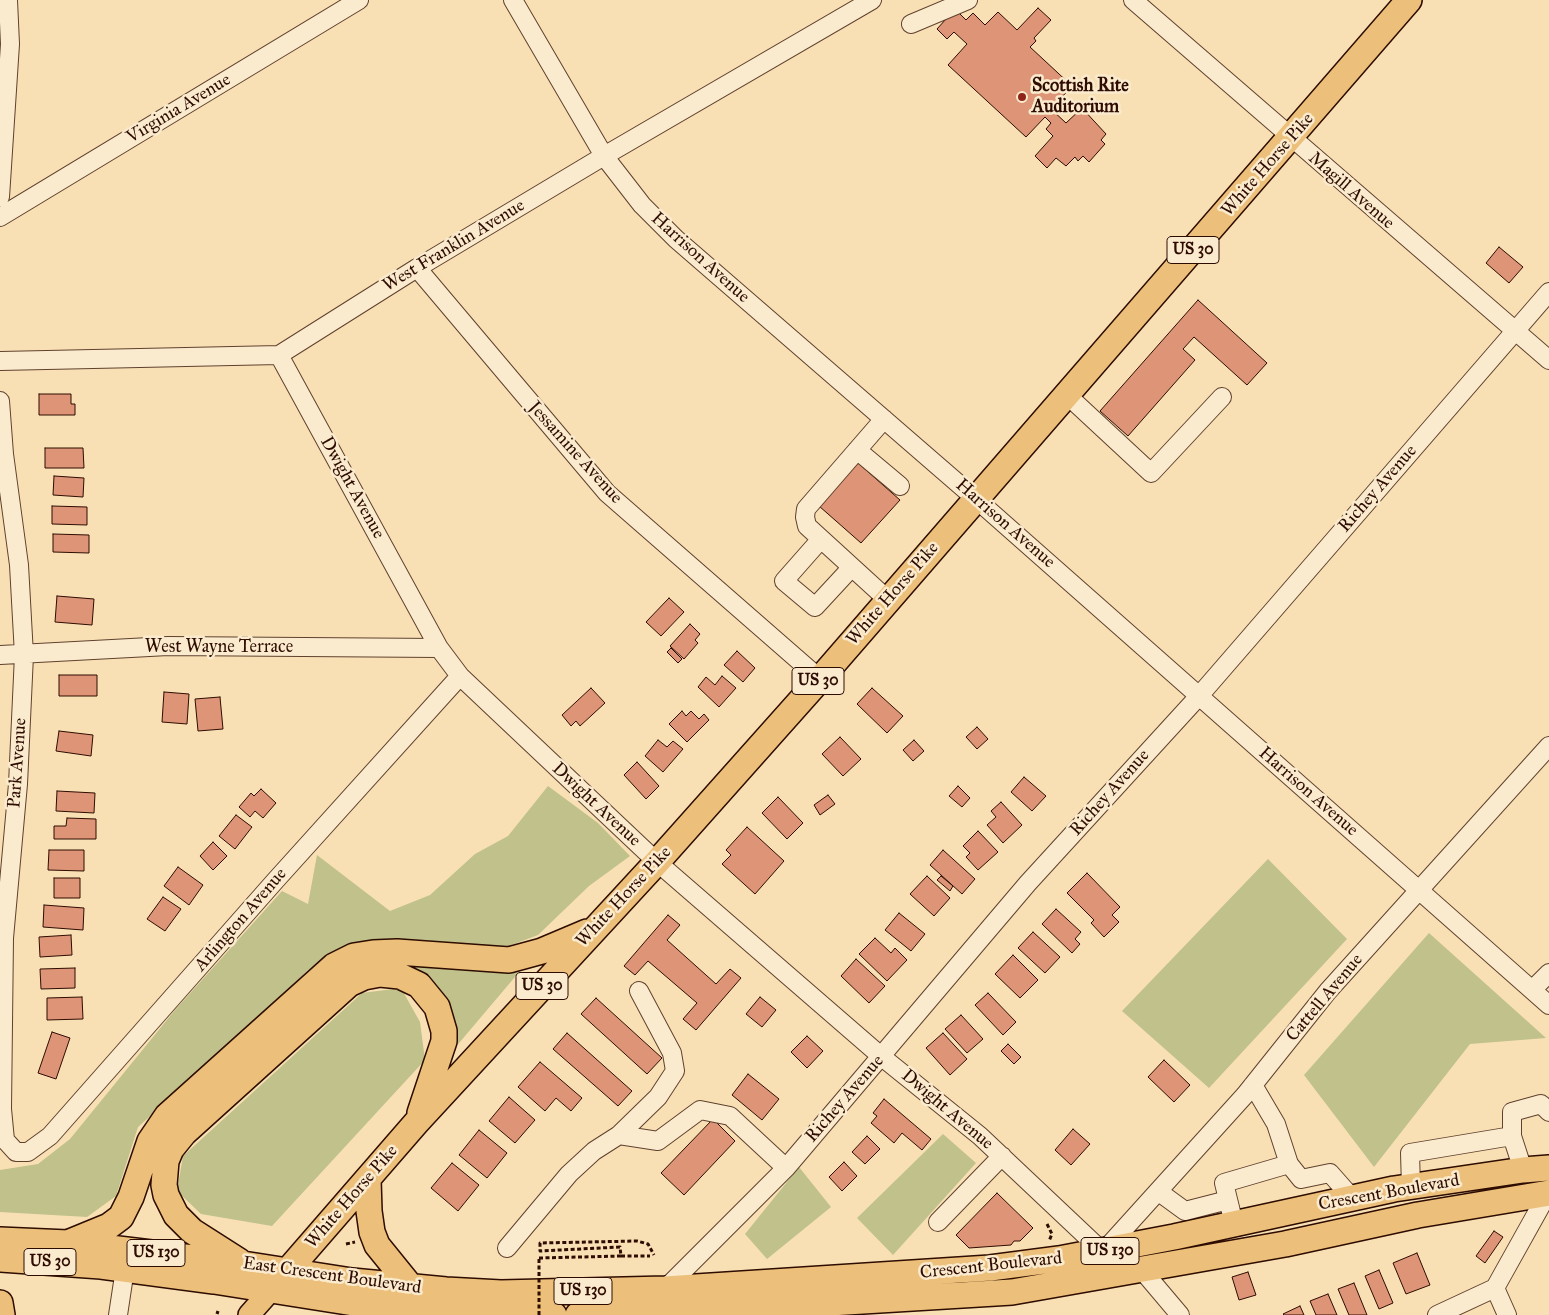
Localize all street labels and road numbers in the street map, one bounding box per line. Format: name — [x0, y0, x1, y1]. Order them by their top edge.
street label: Virginia Avenue — [123, 69, 235, 149]
street label: White Horse Pike — [1217, 109, 1319, 221]
street label: Magill Avenue — [1303, 148, 1399, 234]
street label: West Franklin Avenue — [379, 195, 529, 297]
street label: Harrison Avenue — [646, 208, 754, 308]
road number: US 30 — [1167, 236, 1219, 264]
street label: Jessamine Avenue — [523, 397, 627, 509]
street label: Dwight Avenue — [315, 433, 389, 543]
street label: Richey Avenue — [1334, 441, 1422, 537]
street label: Harrison Avenue — [951, 475, 1059, 573]
street label: White Horse Pike — [842, 538, 944, 650]
street label: West Wayne Terrace — [145, 637, 293, 659]
road number: US 30 — [792, 668, 844, 694]
street label: Park Avenue — [4, 717, 32, 809]
street label: Harrison Avenue — [1254, 743, 1362, 841]
street label: Richey Avenue — [1066, 745, 1154, 841]
street label: Dwight Avenue — [547, 758, 645, 852]
street label: White Horse Pike — [572, 842, 676, 952]
street label: Arlington Avenue — [190, 864, 292, 976]
street label: Cattell Avenue — [1282, 950, 1368, 1046]
road number: US 30 — [516, 972, 568, 999]
street label: Richey Avenue — [801, 1051, 889, 1147]
street label: Dwight Avenue — [897, 1065, 997, 1155]
street label: White Horse Pike — [301, 1141, 403, 1253]
street label: Crescent Boulevard — [1317, 1170, 1461, 1216]
road number: US 130 — [1081, 1238, 1139, 1264]
road number: US 130 — [127, 1240, 185, 1266]
road number: US 30 — [24, 1248, 76, 1276]
street label: Crescent Boulevard — [919, 1248, 1063, 1284]
street label: East Crescent Boulevard — [241, 1253, 423, 1299]
road number: US 130 — [554, 1278, 612, 1304]

